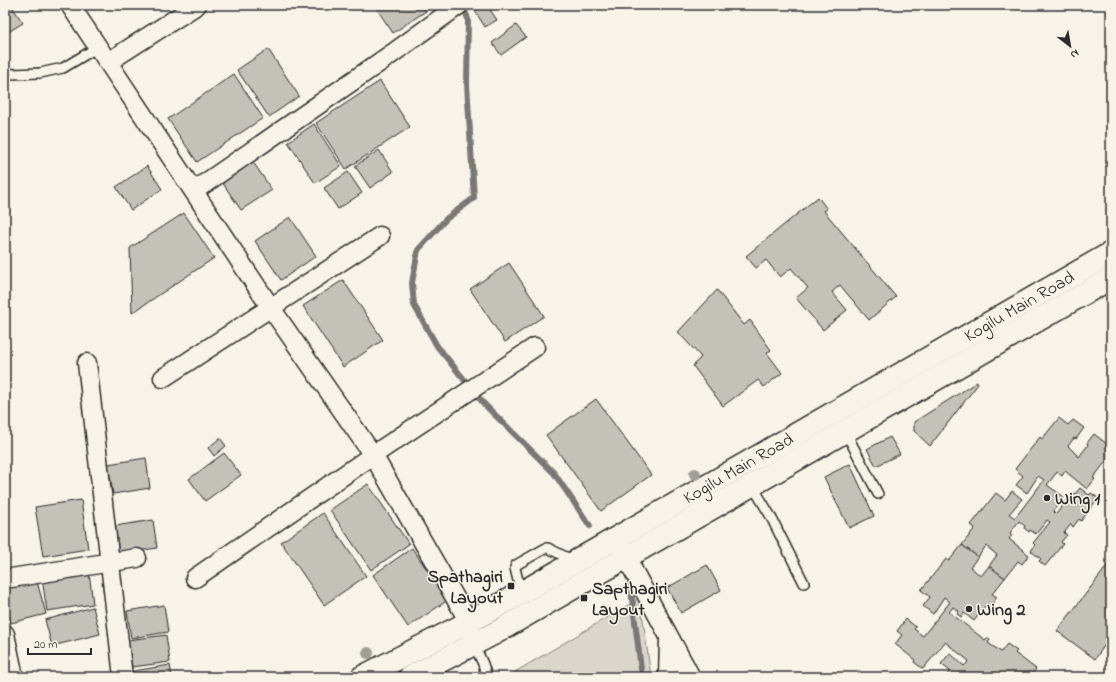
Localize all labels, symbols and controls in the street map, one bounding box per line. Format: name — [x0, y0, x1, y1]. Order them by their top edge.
north arrow — [1050, 26, 1090, 66]
text: N — [1067, 45, 1082, 62]
street label: Kogilu Main Road — [960, 266, 1081, 351]
street label: Kogilu Main Road — [679, 428, 800, 513]
place label: Wing 1 — [1055, 487, 1101, 514]
marker: Wing 1 — [1042, 493, 1052, 503]
place label: Spathagiri Layout — [427, 565, 504, 613]
place label: Sapthagiri Layout — [592, 577, 668, 625]
marker: Spathagiri Layout — [506, 581, 516, 591]
marker: Sapthagiri Layout — [579, 593, 589, 603]
place label: Wing 2 — [977, 598, 1026, 625]
marker: Wing 2 — [964, 604, 974, 614]
scale bar — [28, 630, 91, 656]
text: 20 m — [34, 636, 57, 654]

